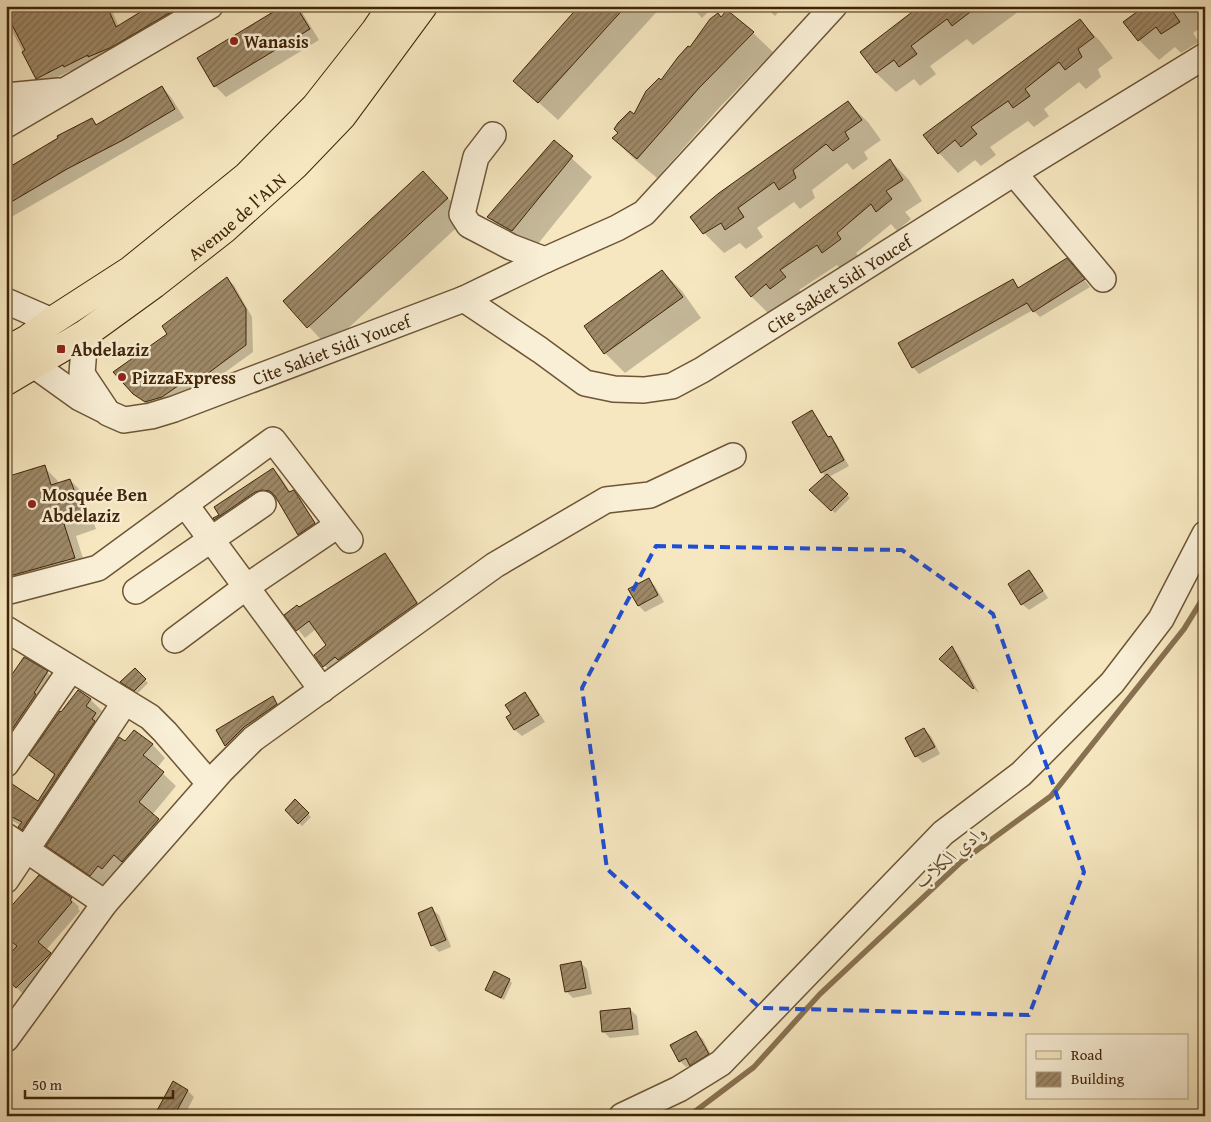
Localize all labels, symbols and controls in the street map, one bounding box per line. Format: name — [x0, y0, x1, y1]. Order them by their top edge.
place label: Wanasis — [244, 28, 309, 55]
marker: Wanasis — [228, 35, 240, 47]
street label: Avenue de l'ALN — [182, 166, 292, 267]
street label: Cite Sakiet Sidi Youcef — [761, 226, 919, 340]
street label: Cite Sakiet Sidi Youcef — [248, 306, 416, 392]
place label: Abdelaziz — [71, 336, 149, 363]
marker: Abdelaziz — [55, 343, 67, 355]
place label: PizzaExpress — [132, 364, 236, 391]
marker: PizzaExpress — [116, 371, 128, 383]
place label: Mosquée Ben Abdelaziz — [42, 481, 148, 529]
marker: Mosquée Ben Abdelaziz — [26, 498, 38, 510]
water label: وادي الكلاب — [908, 818, 993, 896]
legend — [1026, 1034, 1188, 1100]
text: Road — [1071, 1044, 1102, 1065]
scale bar — [25, 1067, 172, 1099]
text: Building — [1071, 1068, 1125, 1089]
text: 50 m — [32, 1074, 63, 1095]

